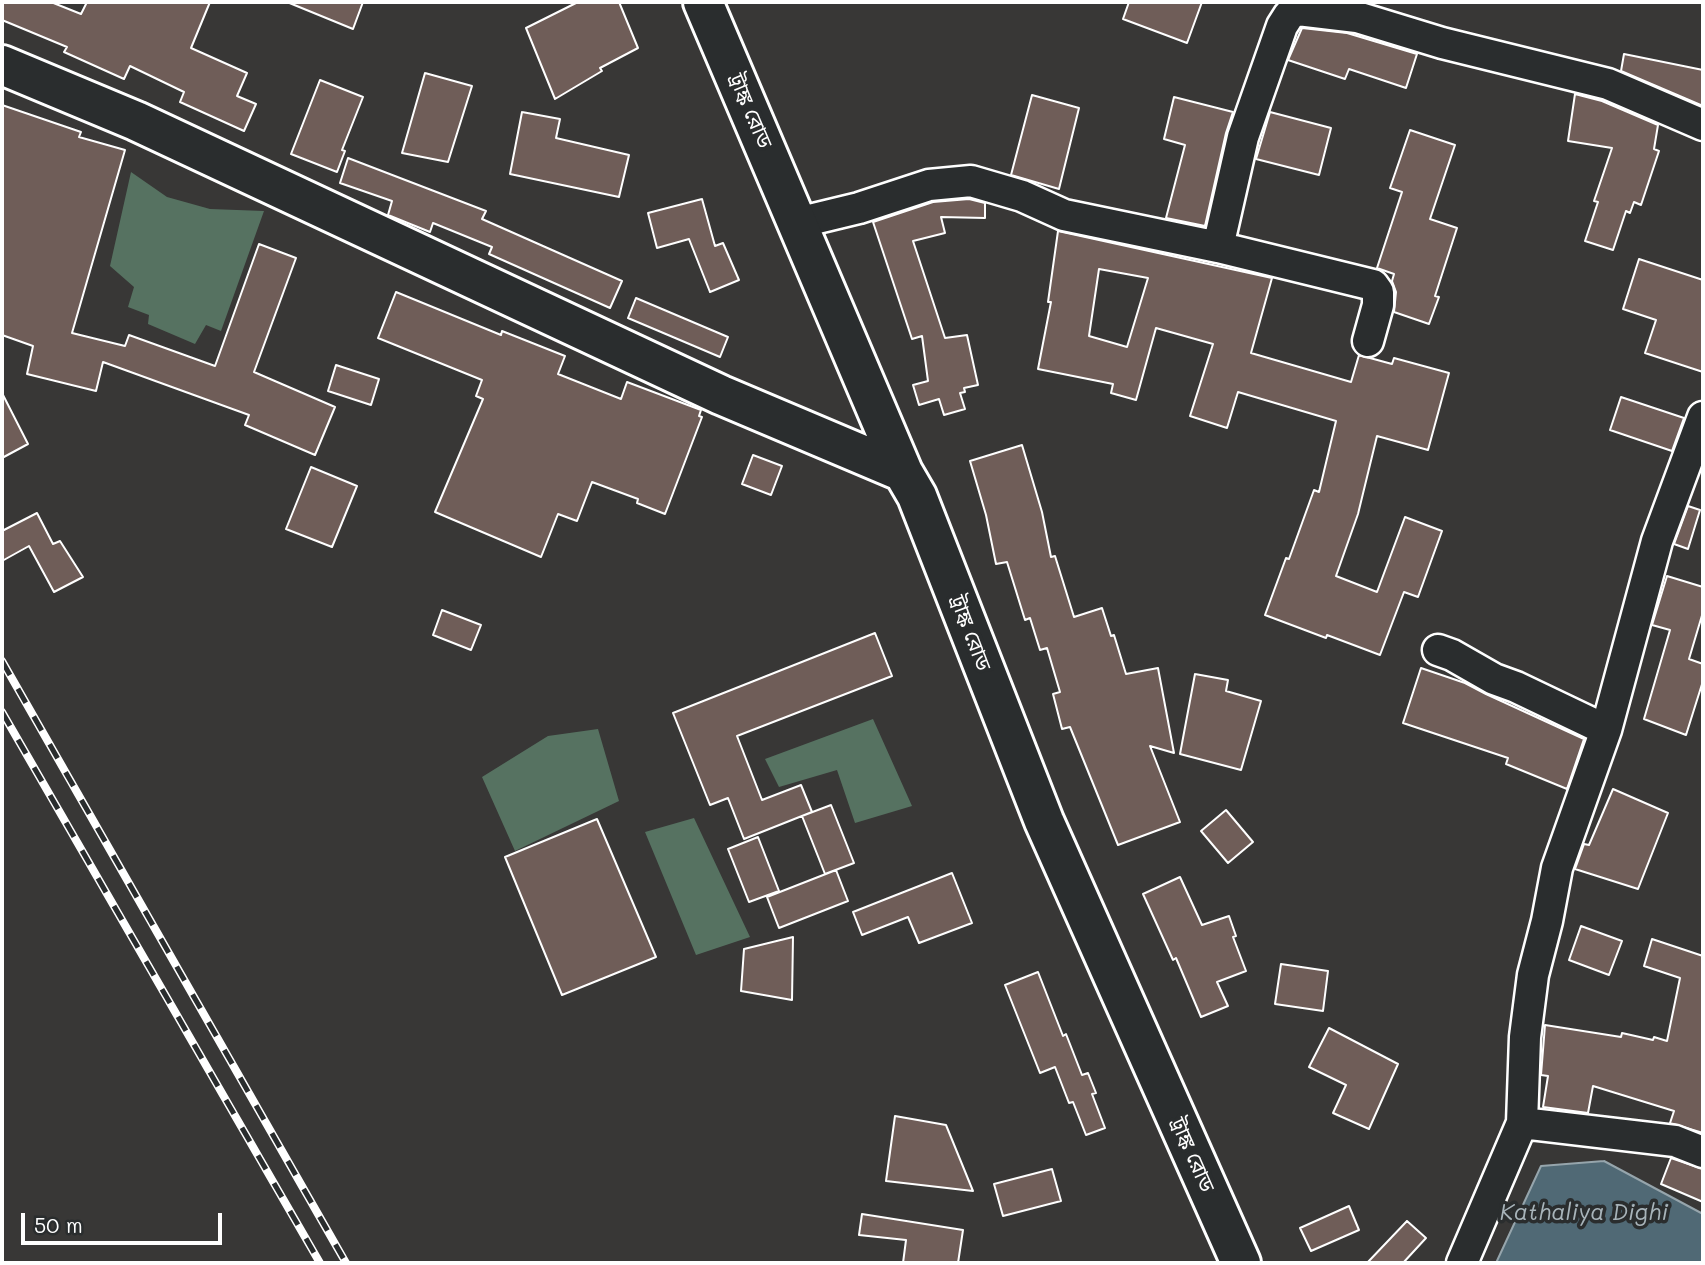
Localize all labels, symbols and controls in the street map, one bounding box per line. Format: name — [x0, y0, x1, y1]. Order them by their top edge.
street label: ট্রাঙ্ক রোড — [723, 70, 777, 152]
street label: ট্রাঙ্ক রোড — [944, 592, 996, 674]
street label: ট্রাঙ্ক রোড — [1164, 1114, 1220, 1196]
scale bar — [24, 1198, 226, 1242]
water label: Kathaliya Dighi — [1500, 1199, 1668, 1227]
text: 50 m — [34, 1211, 83, 1238]

